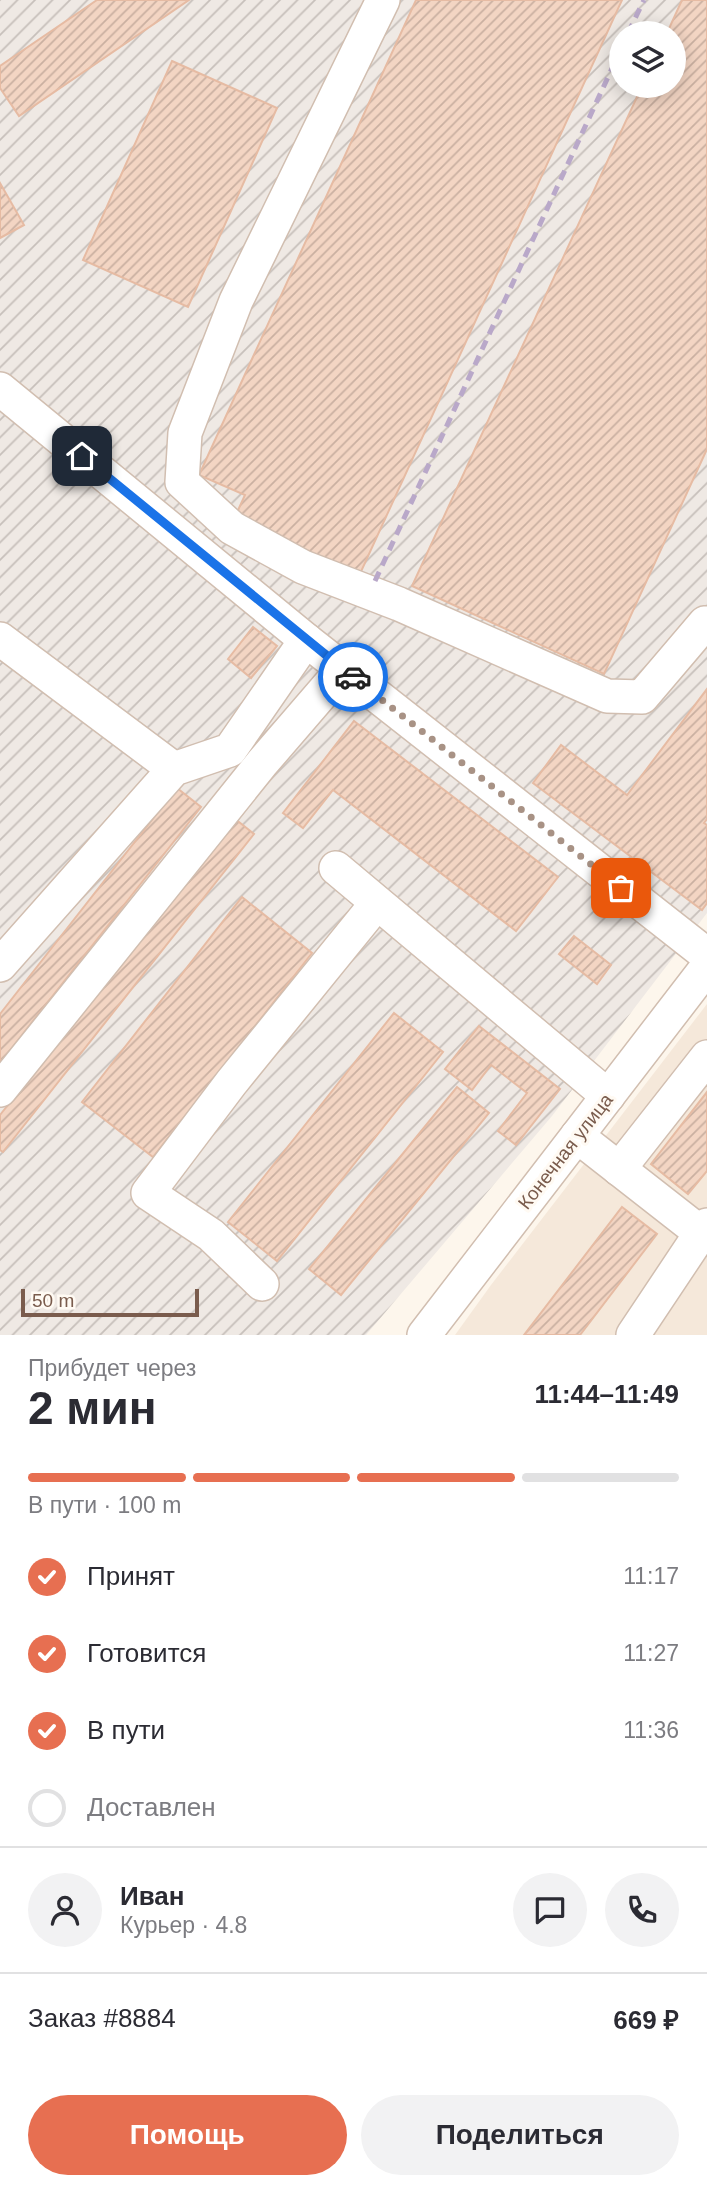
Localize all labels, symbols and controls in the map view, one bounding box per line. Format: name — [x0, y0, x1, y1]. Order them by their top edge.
map controls — [609, 21, 686, 98]
button: layers — [609, 21, 686, 98]
pin — [52, 426, 112, 486]
icon: home — [63, 437, 101, 475]
courier — [318, 642, 388, 712]
icon: car — [334, 658, 372, 696]
pin — [591, 858, 651, 918]
icon: bag — [602, 869, 640, 907]
street label: Конечная улица — [514, 1089, 617, 1213]
scale bar — [21, 1286, 200, 1318]
text: 50 m — [32, 1290, 74, 1311]
text: Прибудет через — [28, 1355, 196, 1381]
text: 11:44–11:49 — [534, 1379, 679, 1409]
text: 2 мин — [28, 1382, 156, 1434]
text: В пути · 100 m — [28, 1492, 181, 1518]
icon: check — [28, 1558, 66, 1596]
text: Принят — [87, 1561, 175, 1591]
text: 11:17 — [623, 1563, 679, 1589]
icon: check — [28, 1635, 66, 1673]
text: Готовится — [87, 1638, 206, 1668]
text: 11:27 — [623, 1640, 679, 1666]
icon: check — [28, 1712, 66, 1750]
text: В пути — [87, 1715, 165, 1745]
text: 11:36 — [623, 1717, 679, 1743]
text: Доставлен — [87, 1792, 216, 1822]
button: person — [28, 1873, 102, 1947]
button: chat — [513, 1873, 587, 1947]
button: phone — [605, 1873, 679, 1947]
text: Иван — [120, 1881, 185, 1911]
text: Курьер · 4.8 — [120, 1912, 247, 1938]
text: Заказ #8884 — [28, 2003, 176, 2033]
text: 669 ₽ — [613, 2005, 679, 2035]
button: Помощь — [28, 2095, 347, 2175]
button: Поделиться — [361, 2095, 679, 2175]

